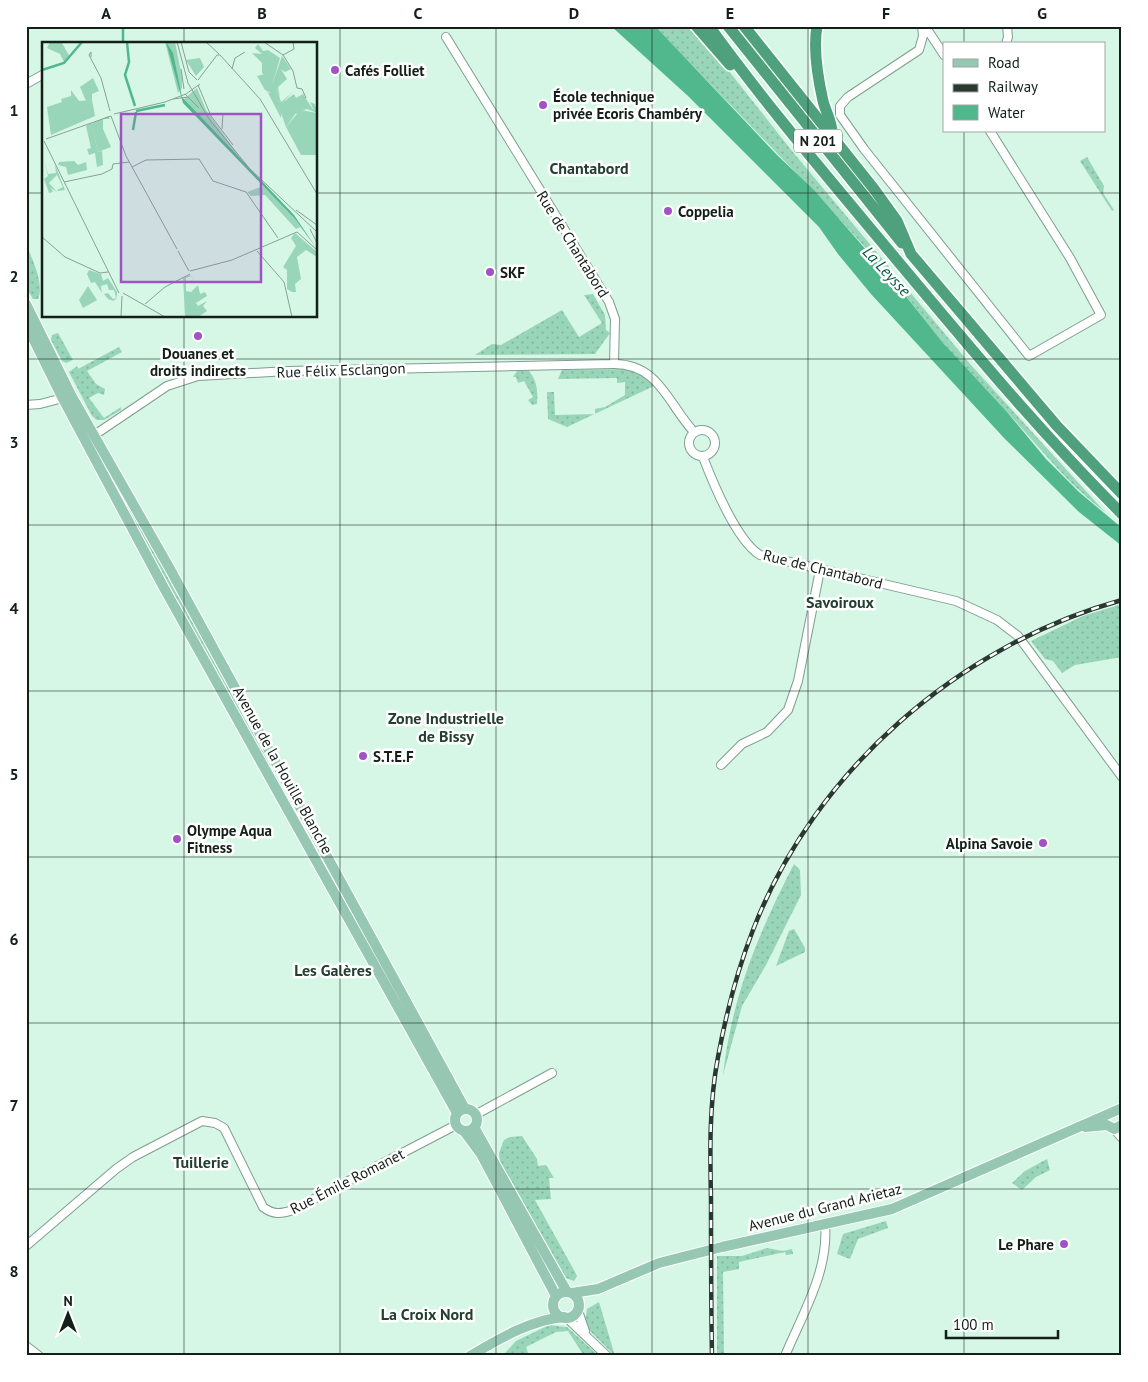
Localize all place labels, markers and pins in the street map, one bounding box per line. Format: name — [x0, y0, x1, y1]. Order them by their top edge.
place label: Cafés Folliet — [345, 61, 425, 80]
marker: Cafés Folliet — [329, 64, 341, 76]
place label: École technique privée Ecoris Chambéry — [553, 87, 703, 123]
marker: École technique privée Ecoris Chambéry — [537, 99, 549, 111]
place label: Coppelia — [678, 202, 734, 221]
marker: Coppelia — [662, 205, 674, 217]
place label: SKF — [500, 263, 525, 282]
marker: SKF — [484, 266, 496, 278]
marker: Douanes et droits indirects — [192, 330, 204, 342]
place label: Douanes et droits indirects — [150, 344, 246, 380]
place label: S.T.E.F — [373, 747, 414, 766]
marker: S.T.E.F — [357, 750, 369, 762]
place label: Olympe Aqua Fitness — [187, 821, 272, 857]
marker: Olympe Aqua Fitness — [171, 833, 183, 845]
place label: Alpina Savoie — [946, 834, 1033, 853]
marker: Alpina Savoie — [1037, 837, 1049, 849]
place label: Le Phare — [998, 1235, 1054, 1254]
marker: Le Phare — [1058, 1238, 1070, 1250]

